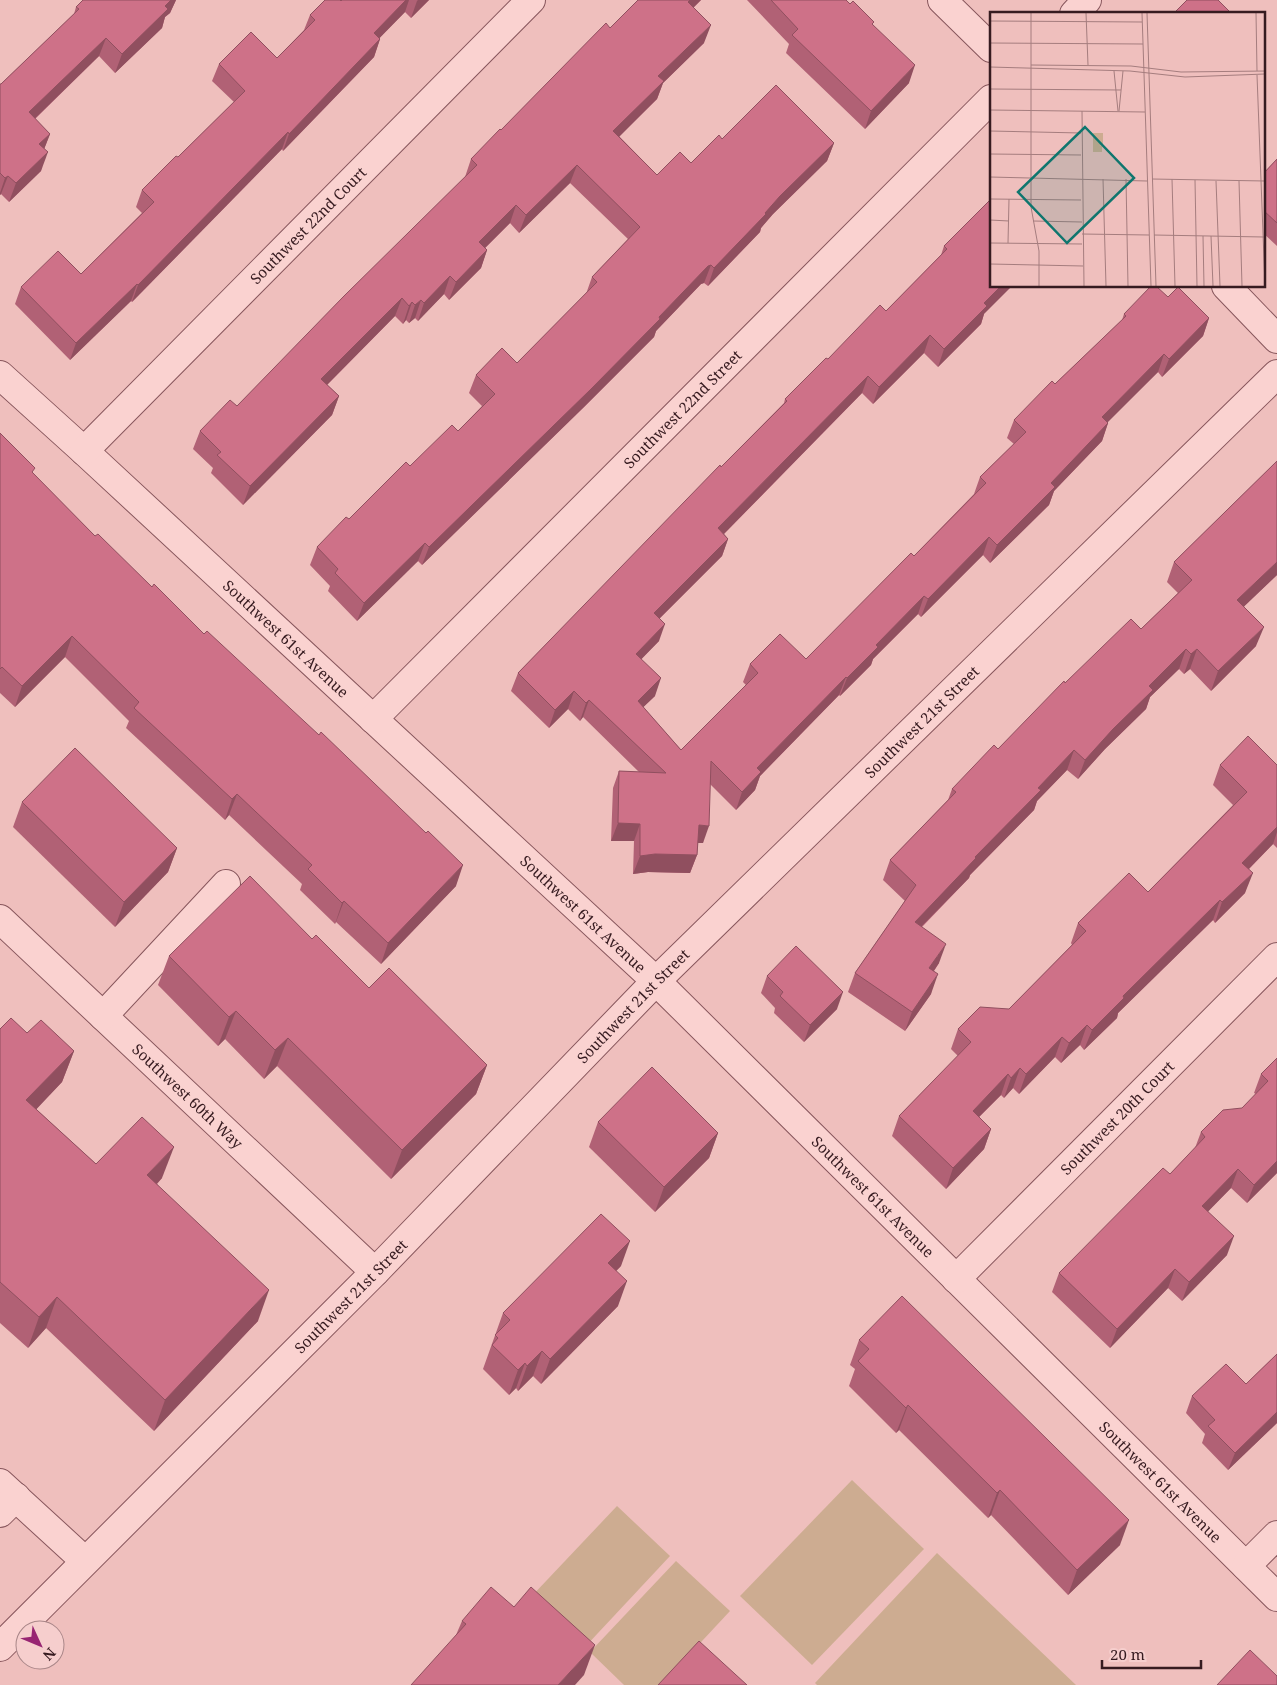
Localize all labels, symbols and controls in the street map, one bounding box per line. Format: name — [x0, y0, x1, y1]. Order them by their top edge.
inset map — [990, 12, 1264, 288]
street label: Southwest 22nd Court — [245, 162, 370, 288]
street label: Southwest 22nd Street — [619, 345, 746, 472]
street label: Southwest 61st Avenue — [219, 575, 353, 702]
street label: Southwest 21st Street — [860, 661, 983, 782]
street label: Southwest 61st Avenue — [516, 850, 650, 977]
street label: Southwest 21st Street — [572, 944, 693, 1067]
street label: Southwest 60th Way — [128, 1039, 248, 1153]
street label: Southwest 20th Court — [1056, 1056, 1178, 1179]
street label: Southwest 61st Avenue — [808, 1131, 939, 1261]
street label: Southwest 21st Street — [290, 1235, 411, 1357]
street label: Southwest 61st Avenue — [1095, 1417, 1226, 1547]
north arrow — [15, 1620, 65, 1670]
scale bar — [1102, 1638, 1201, 1670]
text: N — [39, 1644, 60, 1665]
text: 20 m — [1110, 1644, 1145, 1664]

